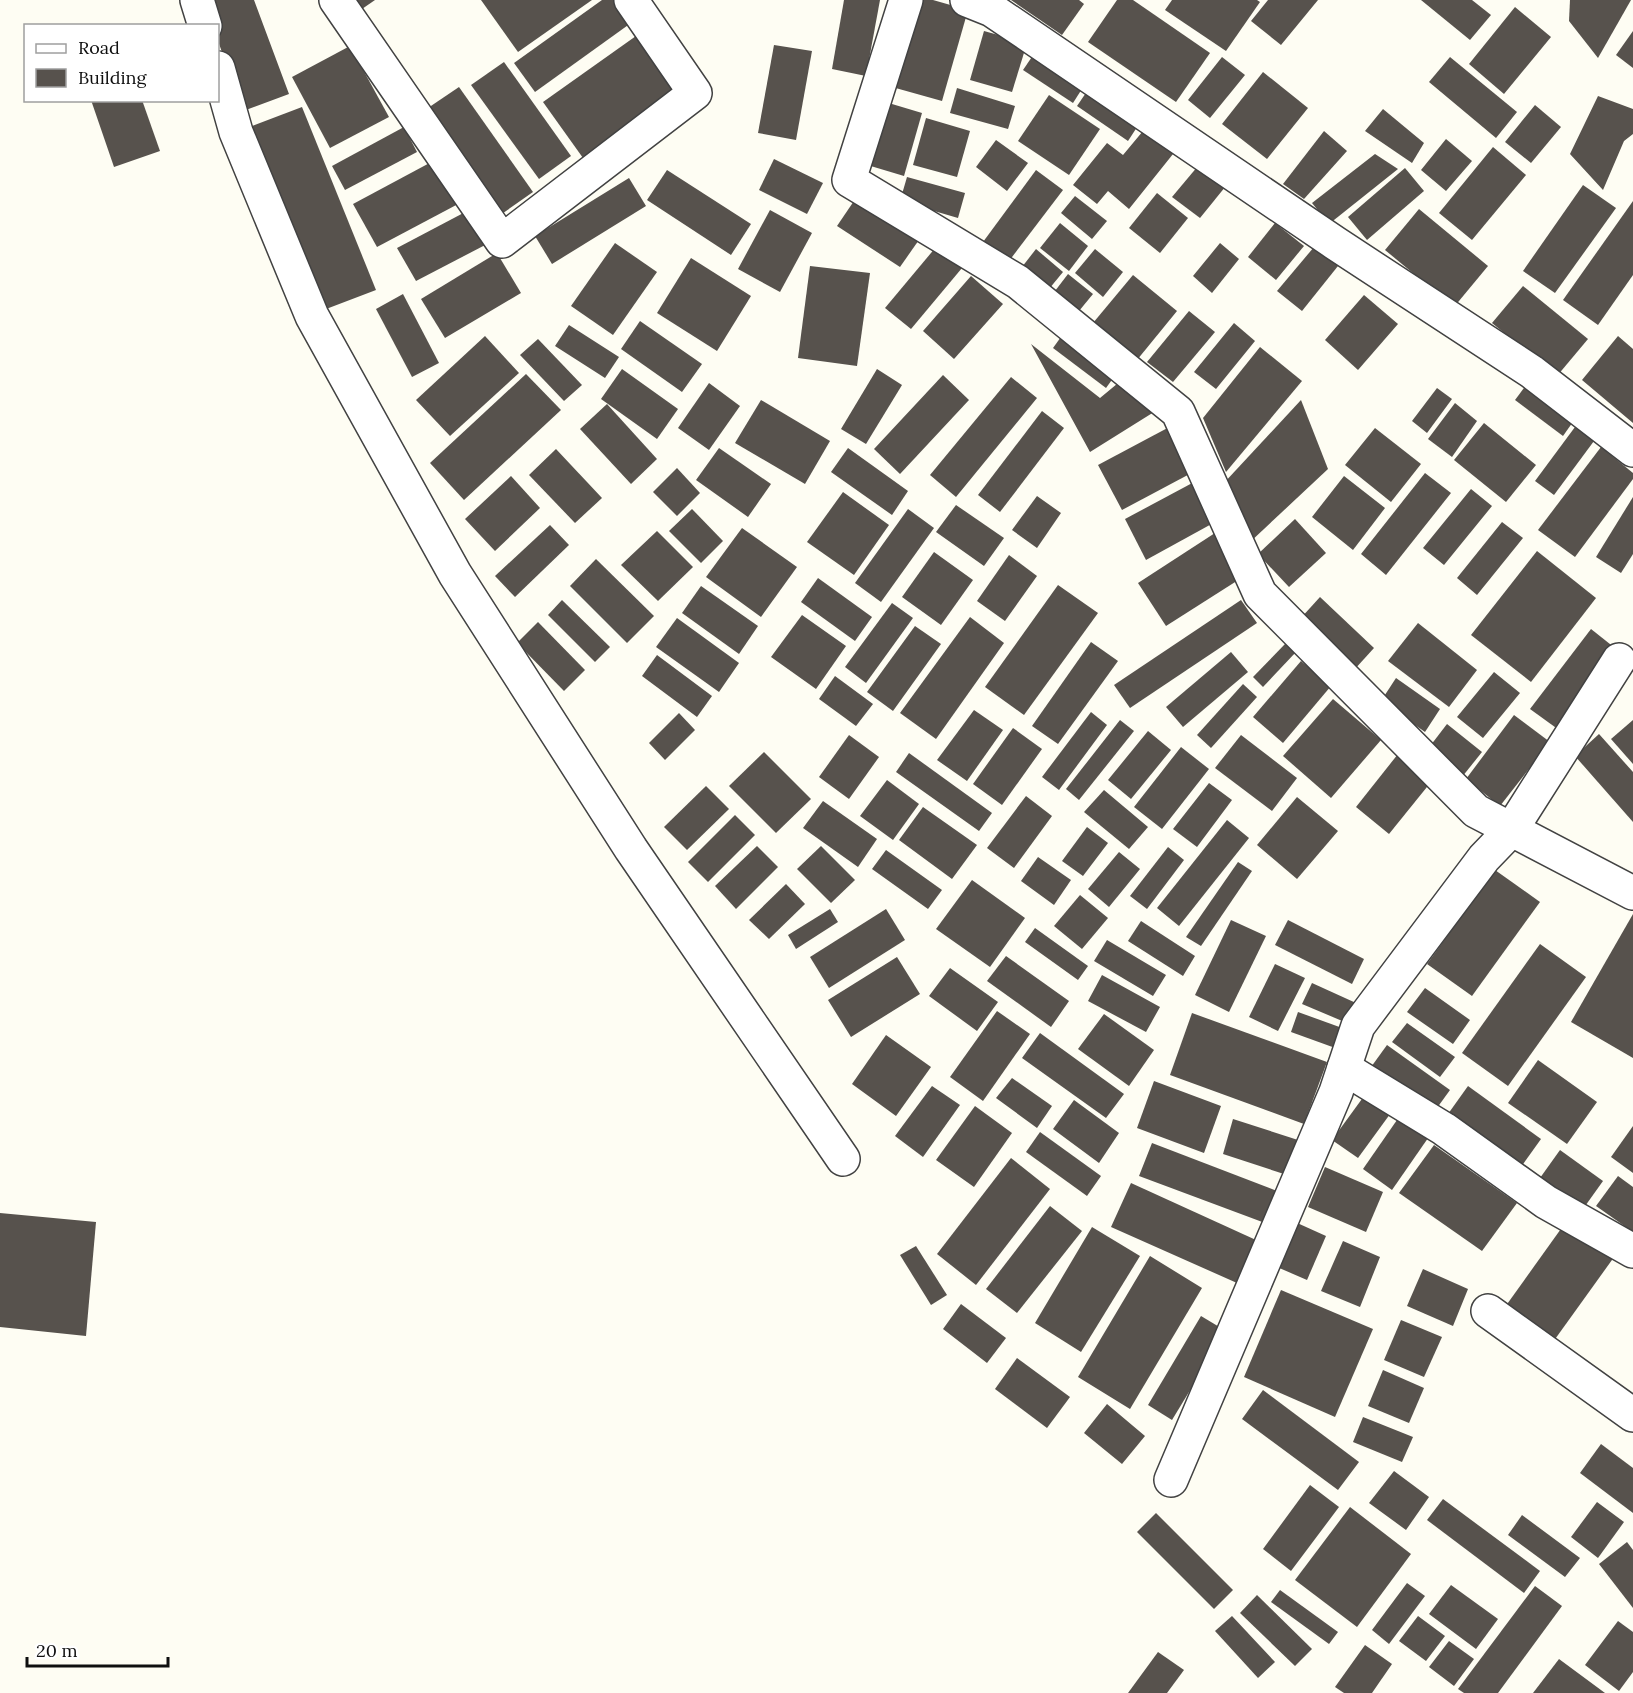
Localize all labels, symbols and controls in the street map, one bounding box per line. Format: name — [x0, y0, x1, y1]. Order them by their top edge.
legend — [24, 24, 219, 102]
text: Road — [78, 36, 120, 59]
text: Building — [78, 66, 148, 89]
scale bar — [27, 1630, 168, 1668]
text: 20 m — [36, 1639, 78, 1662]

